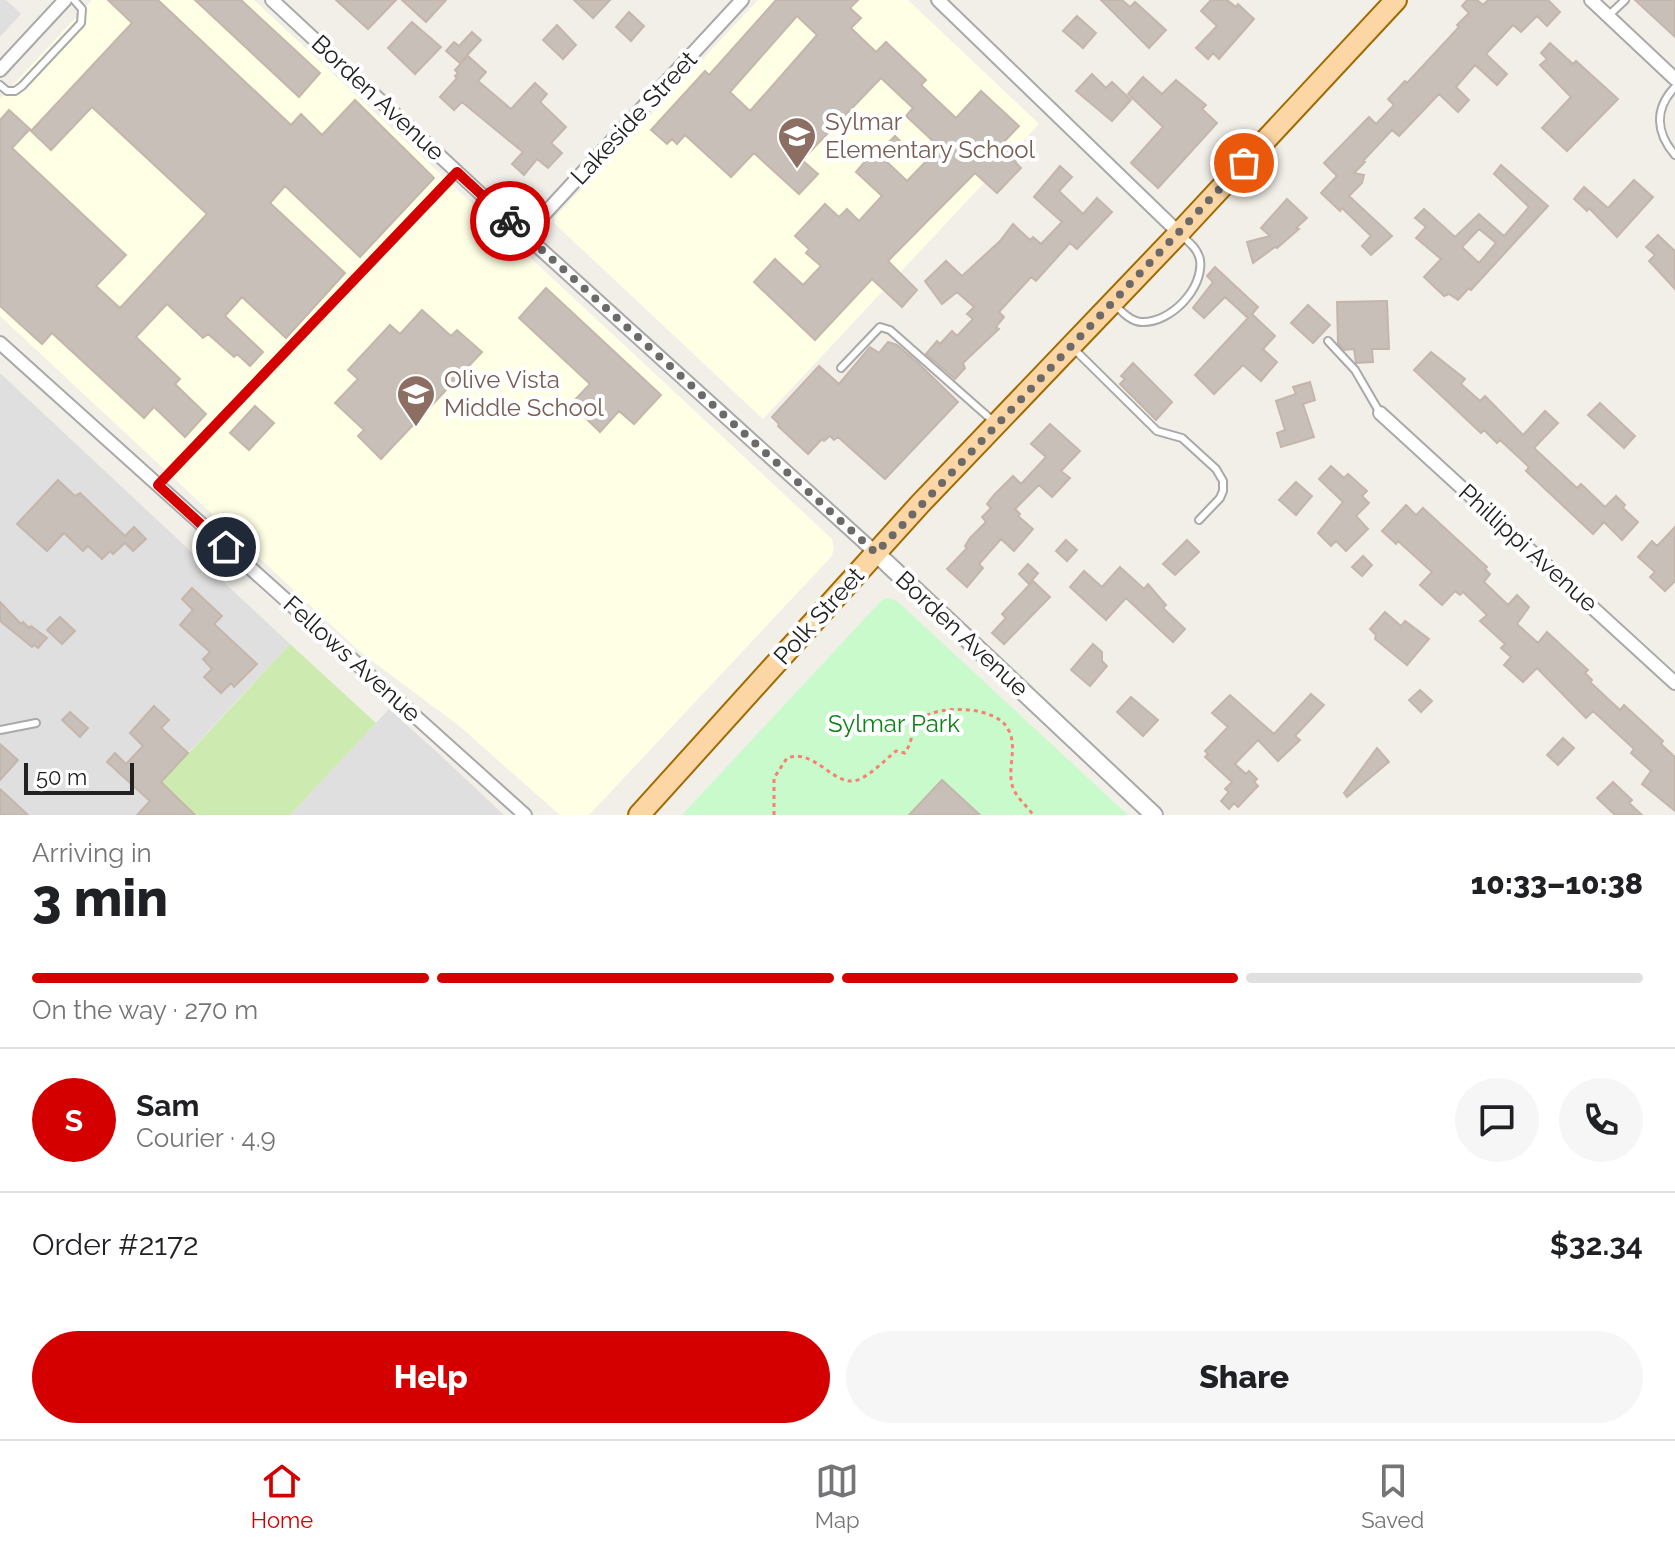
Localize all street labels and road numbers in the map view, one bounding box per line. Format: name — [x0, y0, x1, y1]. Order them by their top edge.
street label: Borden Avenue — [306, 29, 451, 167]
street label: Lakeside Street — [564, 45, 703, 190]
street label: Phillippi Avenue — [1453, 478, 1604, 618]
street label: Polk Street — [767, 561, 870, 670]
street label: Borden Avenue — [890, 565, 1035, 703]
street label: Fellows Avenue — [278, 589, 427, 728]

